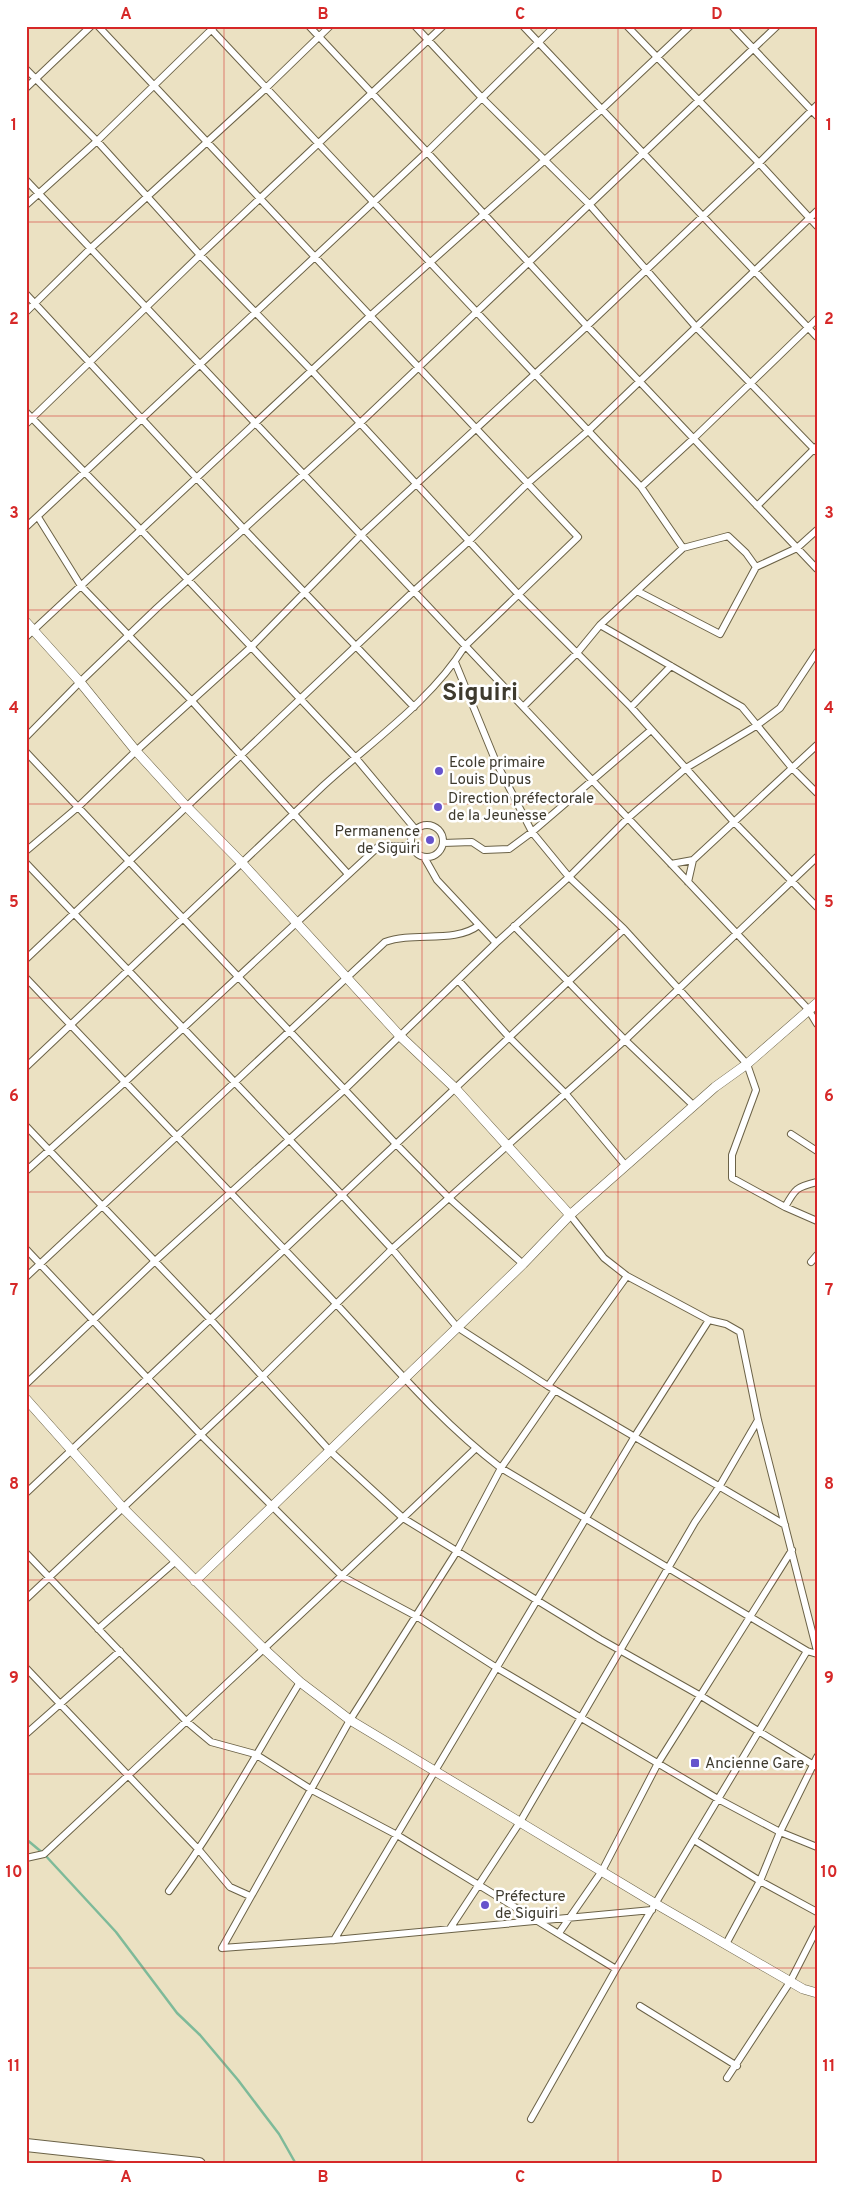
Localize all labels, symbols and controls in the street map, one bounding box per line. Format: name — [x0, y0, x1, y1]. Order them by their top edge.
text: A — [120, 5, 132, 25]
text: B — [317, 5, 329, 25]
text: C — [515, 5, 525, 25]
text: D — [711, 5, 723, 25]
text: 1 — [11, 116, 17, 136]
text: 1 — [826, 116, 832, 136]
text: 2 — [9, 310, 19, 330]
text: 2 — [824, 310, 834, 330]
text: 3 — [9, 504, 19, 524]
text: 3 — [824, 504, 834, 524]
district label: Siguiri — [442, 678, 518, 710]
text: 4 — [9, 699, 19, 719]
text: 4 — [824, 699, 834, 719]
place label: Ecole primaire Louis Dupus — [449, 754, 545, 790]
marker: Ecole primaire Louis Dupus — [433, 765, 445, 777]
place label: Direction préfectorale de la Jeunesse — [448, 790, 594, 826]
marker: Direction préfectorale de la Jeunesse — [432, 801, 444, 813]
place label: Permanence de Siguiri — [334, 823, 420, 859]
marker: Permanence de Siguiri — [424, 834, 436, 846]
text: 5 — [9, 893, 19, 913]
text: 5 — [824, 893, 834, 913]
text: 6 — [9, 1087, 19, 1107]
text: 6 — [824, 1087, 834, 1107]
text: 7 — [10, 1281, 18, 1301]
text: 7 — [825, 1281, 833, 1301]
text: 8 — [9, 1475, 19, 1495]
text: 8 — [824, 1475, 834, 1495]
text: 9 — [9, 1669, 19, 1689]
text: 9 — [824, 1669, 834, 1689]
place label: Ancienne Gare — [705, 1755, 804, 1774]
marker: Ancienne Gare — [689, 1757, 701, 1769]
text: 10 — [6, 1863, 22, 1883]
text: 10 — [821, 1863, 837, 1883]
place label: Préfecture de Siguiri — [495, 1888, 566, 1924]
marker: Préfecture de Siguiri — [479, 1899, 491, 1911]
text: 11 — [8, 2057, 20, 2077]
text: 11 — [823, 2057, 835, 2077]
text: A — [120, 2168, 132, 2188]
text: B — [317, 2168, 329, 2188]
text: C — [515, 2168, 525, 2188]
text: D — [711, 2168, 723, 2188]

